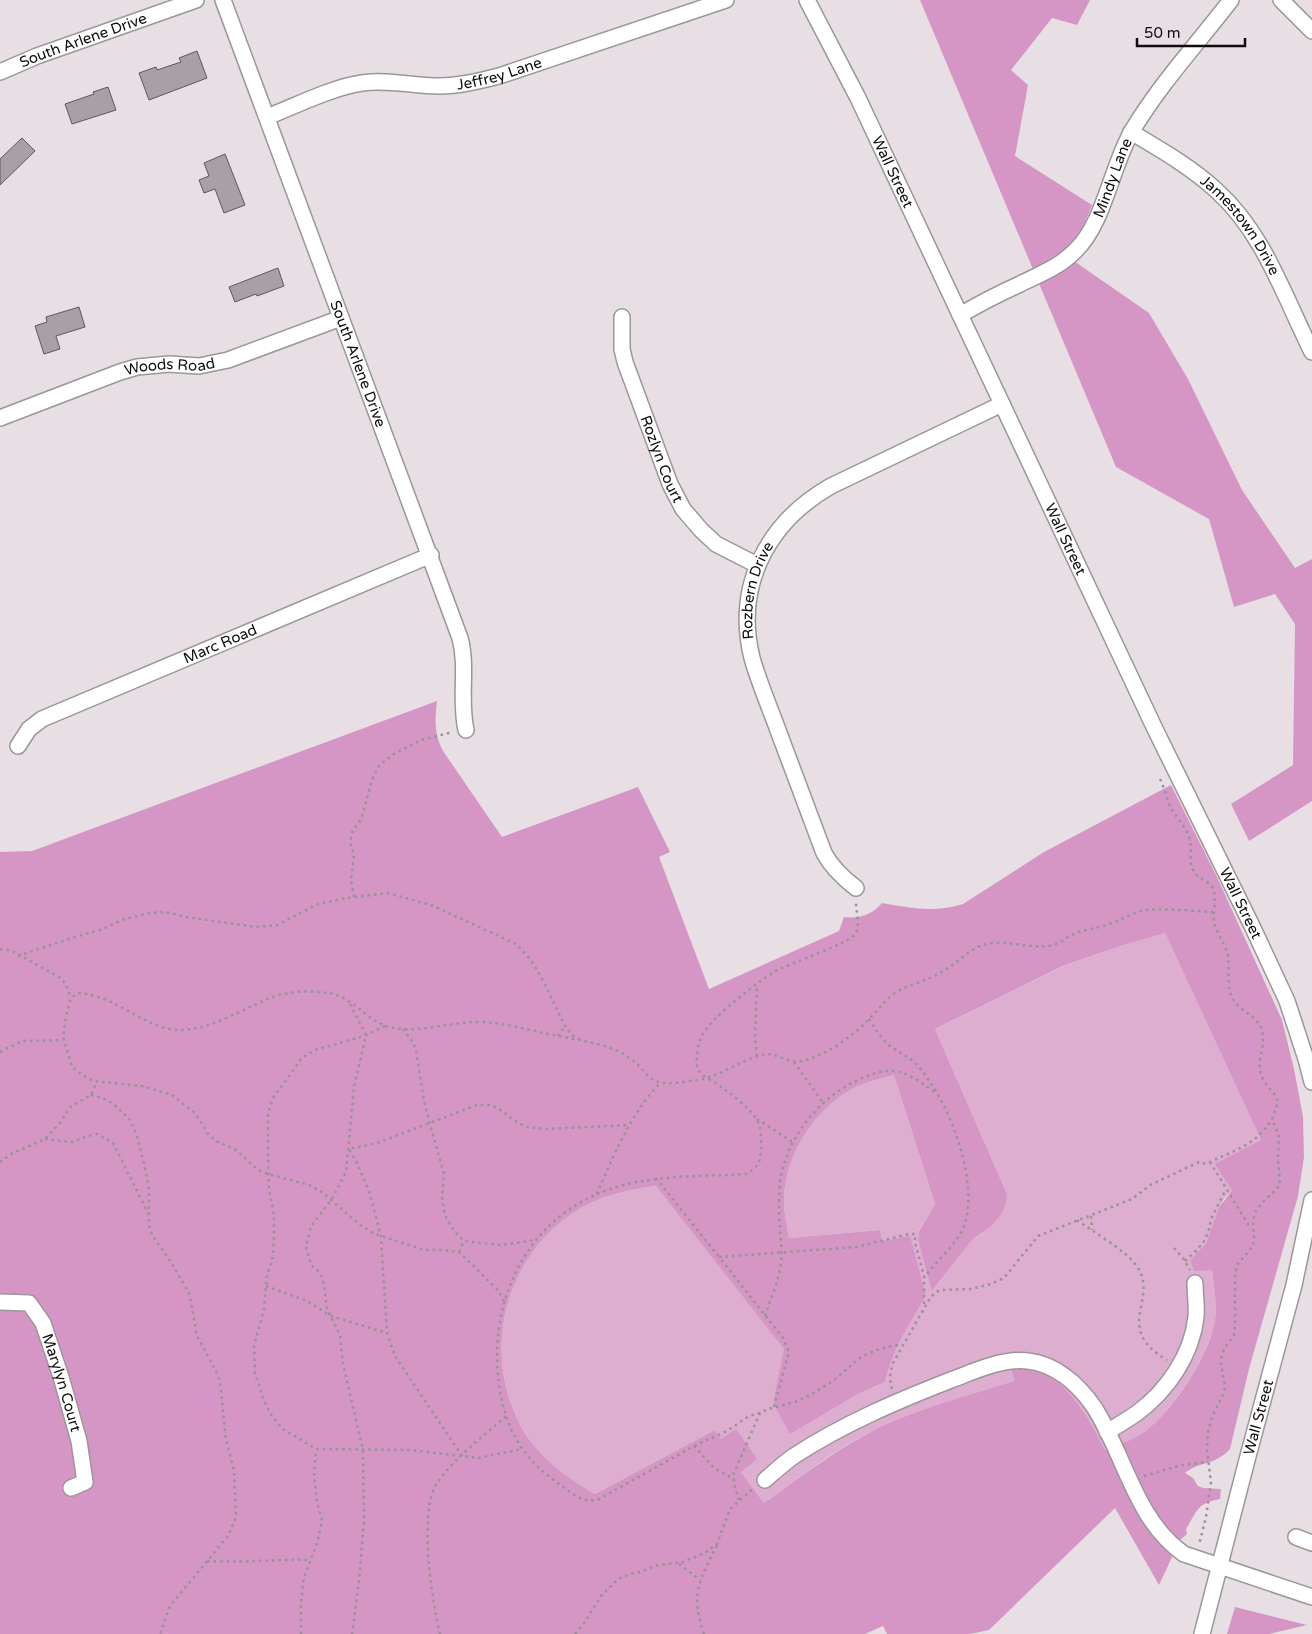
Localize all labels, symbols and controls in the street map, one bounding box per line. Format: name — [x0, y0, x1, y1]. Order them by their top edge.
street label: South Arlene Drive — [17, 9, 149, 72]
scale bar — [1137, 15, 1244, 47]
text: 50 m — [1144, 24, 1181, 42]
street label: Jeffrey Lane — [455, 53, 544, 94]
street label: Wall Street — [868, 133, 917, 211]
street label: Mindy Lane — [1089, 135, 1136, 220]
street label: Jamestown Drive — [1197, 171, 1284, 278]
street label: South Arlene Drive — [326, 298, 390, 430]
street label: Woods Road — [122, 354, 217, 379]
street label: Rozlyn Court — [636, 413, 687, 506]
street label: Wall Street — [1041, 500, 1090, 578]
street label: Rozbern Drive — [738, 538, 777, 640]
street label: Marc Road — [181, 620, 260, 667]
street label: Wall Street — [1216, 864, 1266, 942]
street label: Marylyn Court — [38, 1331, 85, 1434]
street label: Wall Street — [1240, 1377, 1277, 1457]

